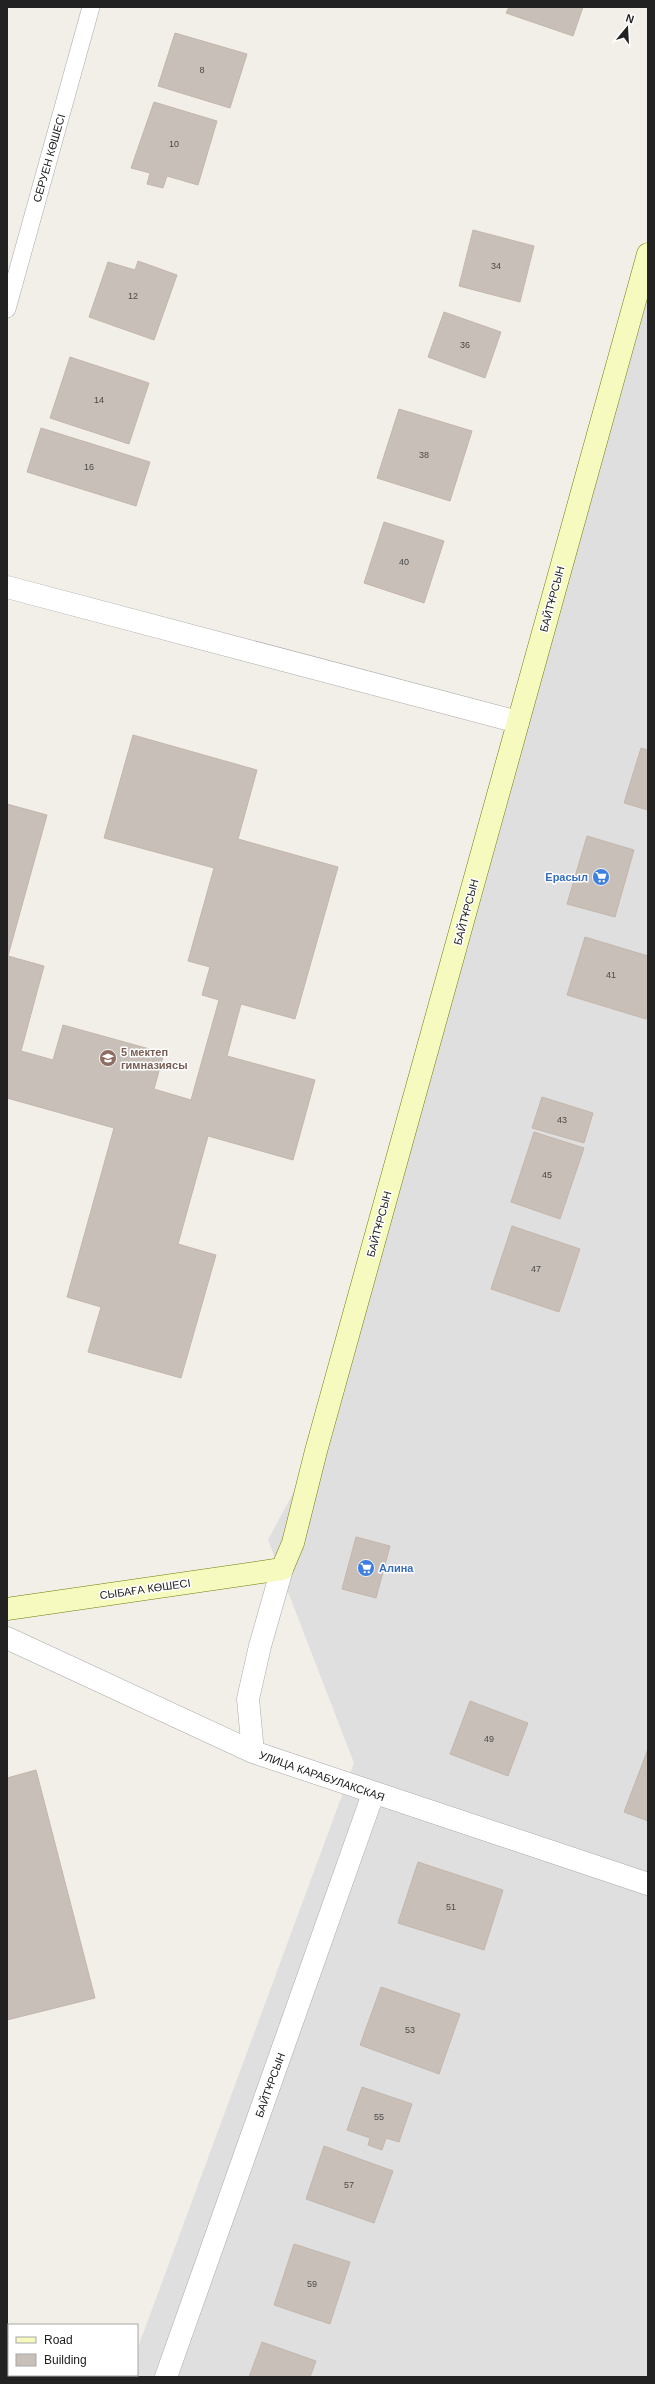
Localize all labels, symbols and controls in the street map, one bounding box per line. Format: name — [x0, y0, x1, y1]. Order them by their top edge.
north arrow — [607, 8, 647, 48]
text: N — [624, 12, 636, 25]
house number: 8 — [199, 65, 205, 75]
street label: СЕРУЕН КӨШЕСІ — [31, 113, 67, 203]
house number: 10 — [169, 139, 179, 149]
house number: 34 — [491, 261, 501, 271]
house number: 12 — [128, 291, 138, 301]
house number: 36 — [460, 340, 470, 350]
house number: 14 — [94, 395, 104, 405]
house number: 38 — [419, 450, 429, 460]
house number: 16 — [84, 462, 94, 472]
house number: 40 — [399, 557, 409, 567]
street label: БАЙТҰРСЫН — [537, 565, 567, 633]
supermarket icon: Ерасыл — [591, 867, 611, 887]
place label: Ерасыл — [545, 871, 588, 883]
street label: БАЙТҰРСЫН — [451, 878, 481, 946]
house number: 41 — [606, 970, 616, 980]
place label: 5 мектеп гимназиясы — [121, 1046, 188, 1071]
school or university icon: 5 мектеп гимназиясы — [98, 1048, 118, 1068]
house number: 43 — [557, 1115, 567, 1125]
house number: 45 — [542, 1170, 552, 1180]
street label: БАЙТҰРСЫН — [364, 1190, 394, 1258]
house number: 47 — [531, 1264, 541, 1274]
supermarket icon: Алина — [356, 1558, 376, 1578]
place label: Алина — [379, 1562, 414, 1574]
street label: СЫБАҒА КӨШЕСІ — [99, 1577, 191, 1601]
house number: 49 — [484, 1734, 494, 1744]
street label: УЛИЦА КАРАБУЛАКСКАЯ — [258, 1749, 386, 1803]
house number: 51 — [446, 1902, 456, 1912]
house number: 53 — [405, 2025, 415, 2035]
street label: БАЙТҰРСЫН — [253, 2051, 287, 2119]
house number: 55 — [374, 2112, 384, 2122]
house number: 57 — [344, 2180, 354, 2190]
house number: 59 — [307, 2279, 317, 2289]
legend — [8, 2324, 138, 2376]
text: Road — [44, 2333, 73, 2347]
text: Building — [44, 2353, 87, 2367]

